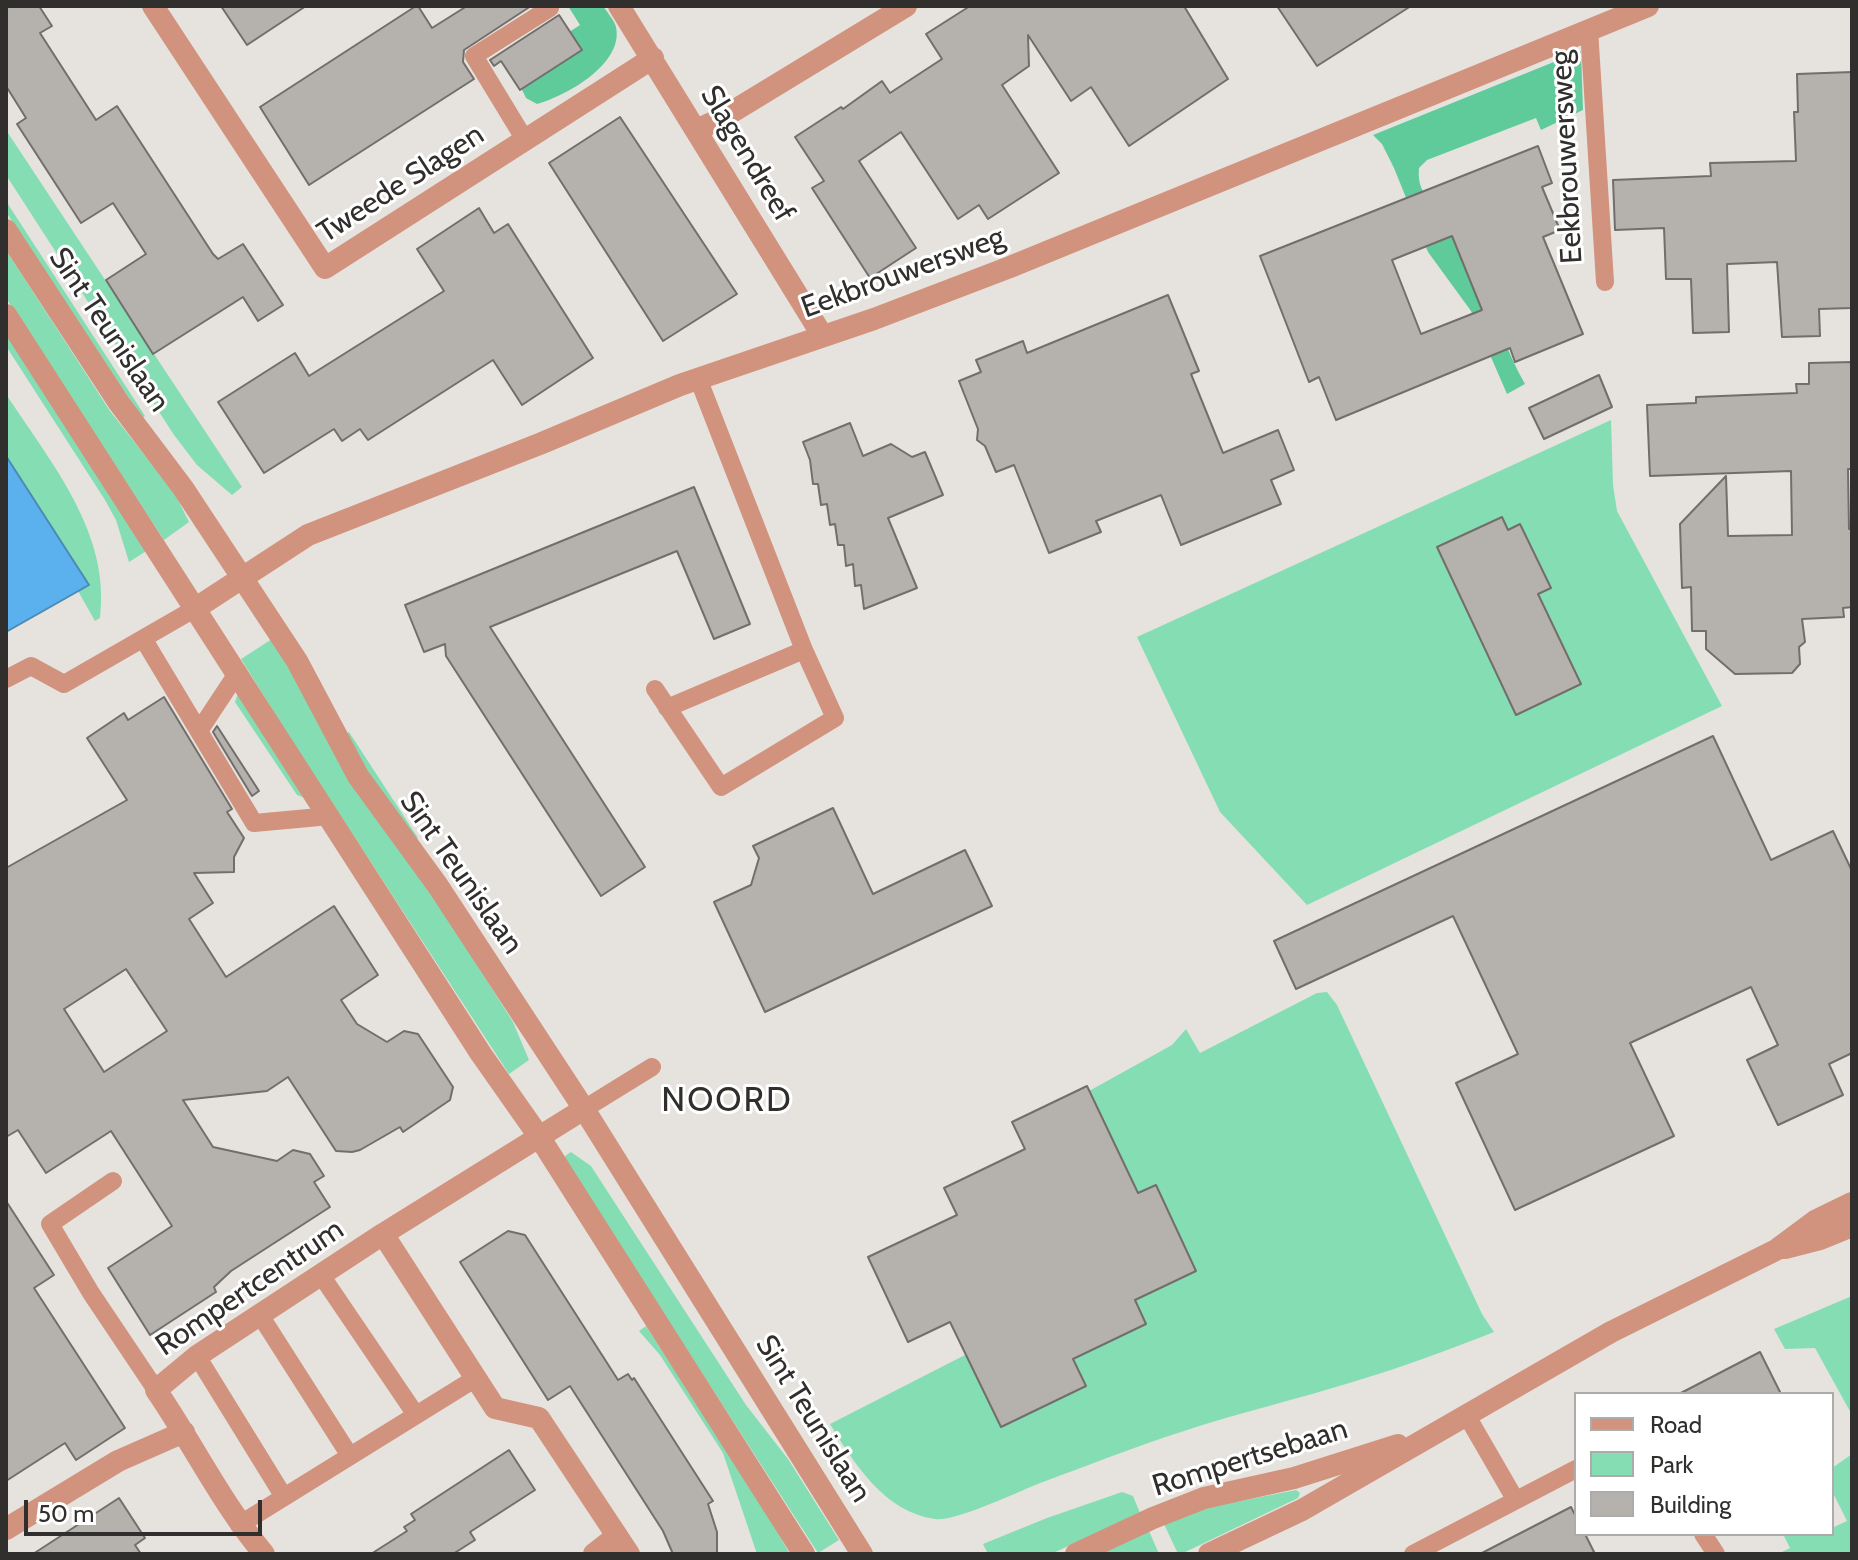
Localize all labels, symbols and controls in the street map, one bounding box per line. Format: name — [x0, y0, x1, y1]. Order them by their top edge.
street label: Eekbrouwersweg — [1543, 49, 1591, 265]
street label: Slagendreef — [692, 79, 802, 229]
street label: Tweede Slagen — [311, 117, 491, 251]
street label: Eekbrouwersweg — [796, 220, 1010, 326]
street label: Sint Teunislaan — [41, 241, 177, 419]
street label: Sint Teunislaan — [392, 785, 530, 961]
district label: NOORD — [661, 1081, 793, 1121]
street label: Rompertcentrum — [149, 1212, 351, 1364]
street label: Sint Teunislaan — [747, 1329, 879, 1509]
legend — [1574, 1392, 1834, 1536]
text: Road — [1650, 1410, 1702, 1439]
street label: Rompertsebaan — [1148, 1411, 1352, 1505]
text: Park — [1650, 1450, 1693, 1479]
scale bar — [28, 1484, 266, 1534]
text: Building — [1650, 1490, 1731, 1519]
text: 50 m — [38, 1499, 94, 1528]

